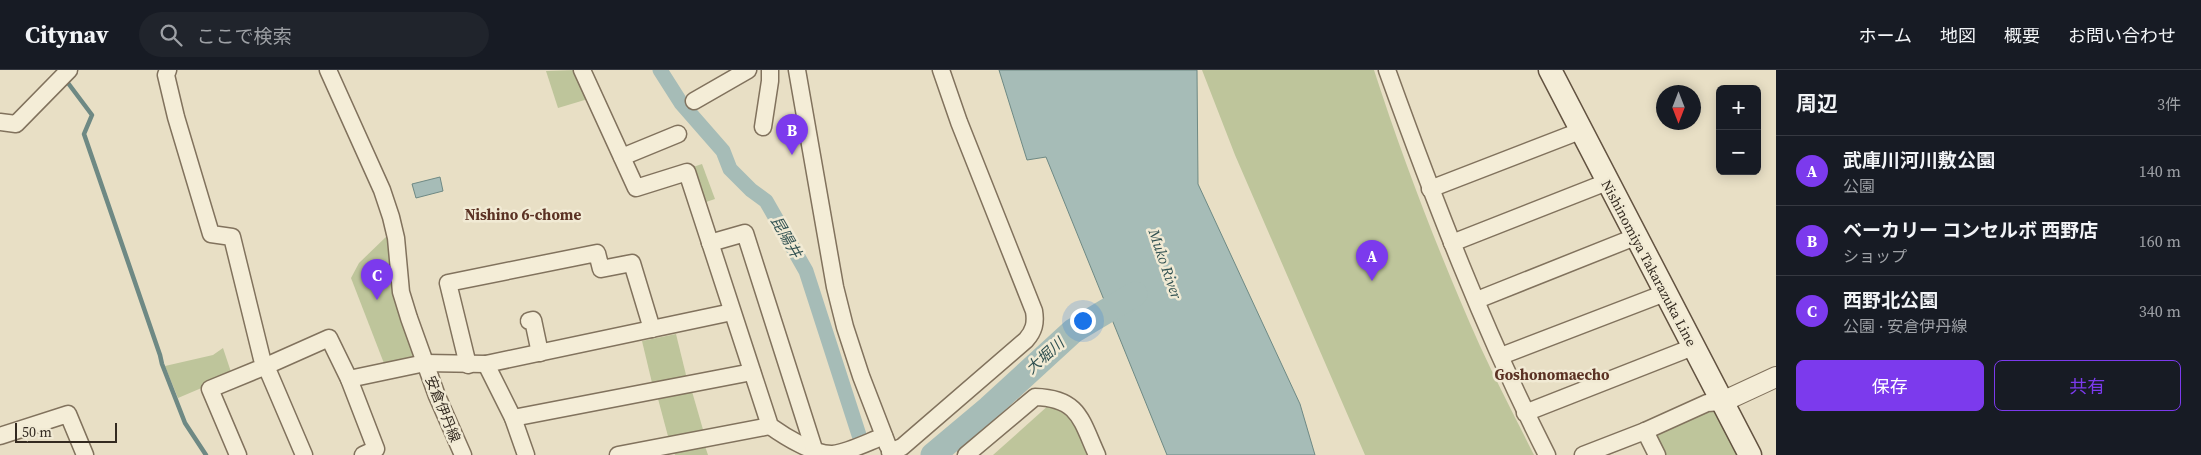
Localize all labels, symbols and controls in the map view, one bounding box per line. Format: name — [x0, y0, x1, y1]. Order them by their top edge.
search box — [139, 12, 489, 57]
text: Citynav — [25, 18, 109, 51]
icon: search — [157, 21, 185, 49]
text: ここで検索 — [197, 23, 292, 49]
text: ホーム — [1859, 23, 1912, 48]
text: 地図 — [1940, 23, 1976, 48]
text: 概要 — [2004, 23, 2040, 48]
text: お問い合わせ — [2068, 23, 2176, 48]
north arrow — [1656, 85, 1701, 130]
map controls — [1716, 85, 1761, 175]
button: + — [1716, 85, 1761, 130]
text: 周辺 — [1796, 89, 1838, 118]
text: 3件 — [2157, 93, 2181, 115]
pin: B — [776, 114, 808, 155]
button: − — [1716, 130, 1761, 175]
text: 武庫川河川敷公園 — [1843, 147, 1995, 173]
text: A — [1807, 160, 1817, 182]
text: 140 m — [2139, 160, 2181, 182]
text: 公園 — [1843, 175, 1875, 197]
street label: Nishinomiya Takarazuka Line — [1596, 176, 1702, 350]
district label: Nishino 6-chome — [465, 204, 581, 225]
water label: 昆陽井 — [766, 212, 808, 263]
text: ベーカリー コンセルボ 西野店 — [1843, 217, 2098, 243]
water label: Muko River — [1143, 225, 1188, 303]
text: B — [1807, 230, 1817, 252]
text: 160 m — [2139, 230, 2181, 252]
pin: A — [1356, 240, 1388, 281]
text: ショップ — [1843, 245, 1907, 267]
pin: C — [361, 259, 393, 300]
text: 西野北公園 — [1843, 287, 1938, 313]
text: C — [1807, 300, 1817, 322]
text: 340 m — [2139, 300, 2181, 322]
your location — [1070, 308, 1096, 334]
text: 公園 · 安倉伊丹線 — [1843, 315, 1967, 337]
water label: 大堀川 — [1021, 331, 1070, 378]
button: 保存 — [1796, 360, 1984, 411]
button: 共有 — [1994, 360, 2181, 411]
district label: Goshonomaecho — [1495, 364, 1610, 385]
street label: 安倉伊丹線 — [421, 373, 465, 445]
scale bar — [15, 420, 118, 443]
text: 50 m — [22, 422, 52, 442]

